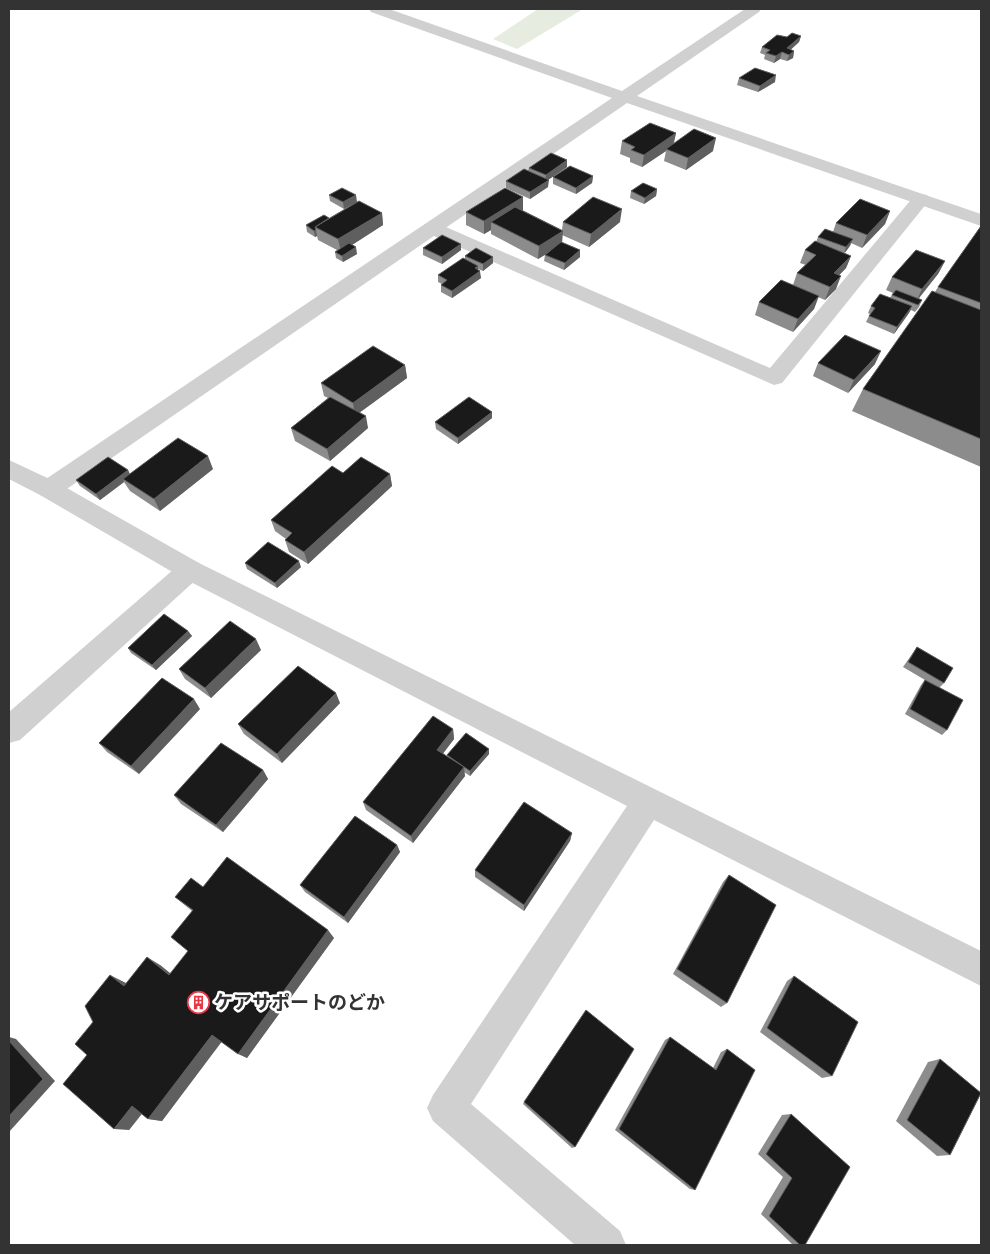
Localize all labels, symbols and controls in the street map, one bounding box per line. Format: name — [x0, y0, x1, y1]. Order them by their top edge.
building icon: ケアサポートのどか — [186, 990, 210, 1014]
place label: ケアサポートのどか — [214, 991, 385, 1014]

